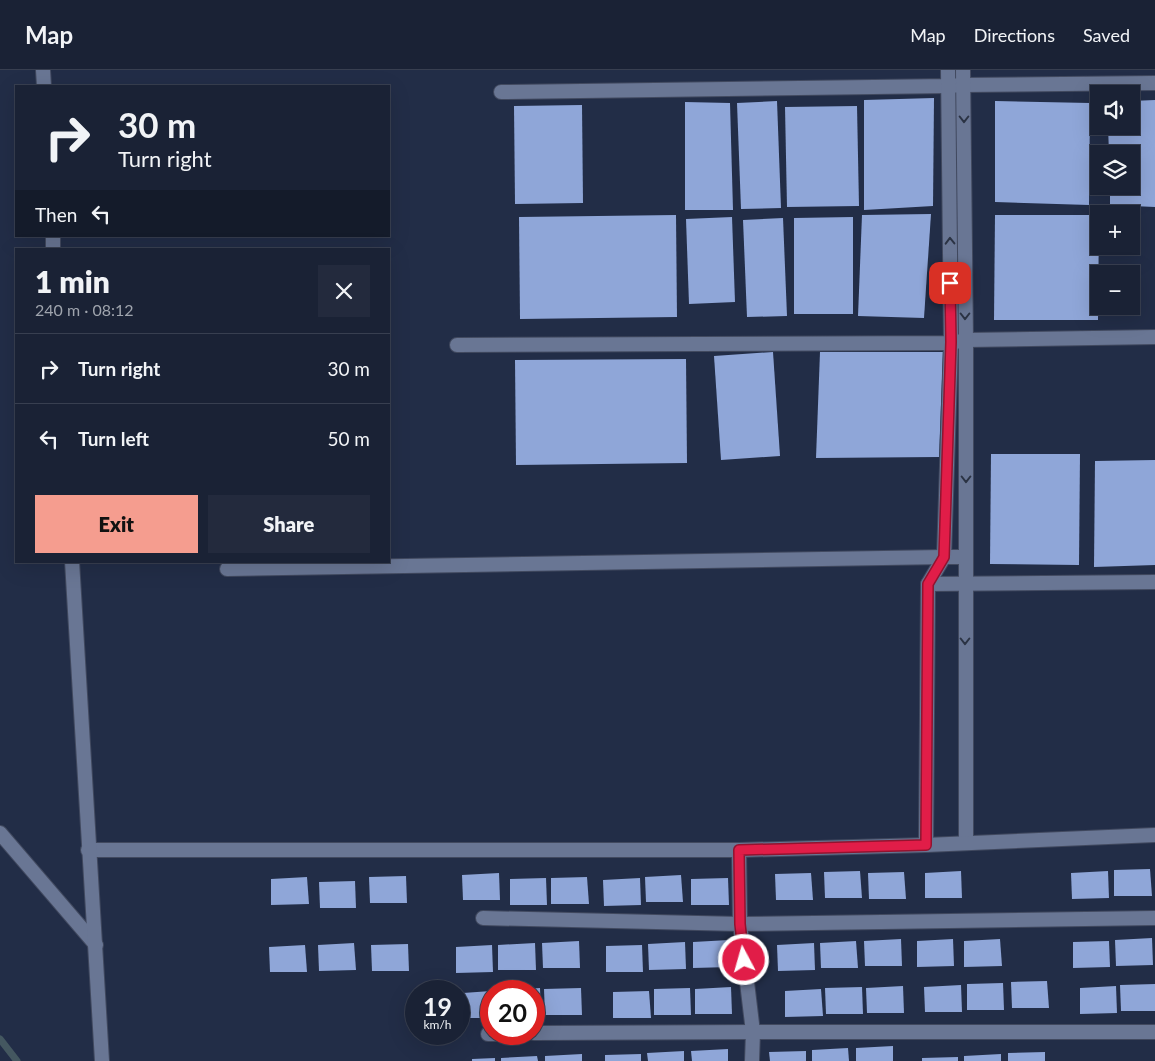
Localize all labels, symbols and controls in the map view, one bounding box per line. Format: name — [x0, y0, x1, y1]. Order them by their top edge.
text: Map — [25, 20, 73, 49]
text: Map — [910, 24, 946, 46]
text: Directions — [974, 24, 1055, 46]
text: Saved — [1083, 24, 1130, 46]
map controls — [1090, 85, 1140, 315]
button: sound — [1090, 85, 1140, 135]
text: 30 m — [118, 103, 196, 145]
icon: right — [35, 105, 100, 170]
one-way arrow — [959, 115, 969, 123]
text: Turn right — [118, 145, 212, 172]
button: layers — [1090, 145, 1140, 195]
icon: left — [87, 200, 115, 228]
text: Then — [35, 203, 77, 226]
button: + — [1090, 205, 1140, 255]
one-way arrow — [945, 237, 955, 244]
pin — [929, 262, 971, 304]
text: 1 min — [35, 263, 110, 299]
button: close — [318, 265, 370, 317]
button: − — [1090, 265, 1140, 315]
icon: arrive — [936, 269, 964, 297]
text: 240 m · 08:12 — [35, 300, 134, 319]
one-way arrow — [960, 312, 970, 320]
icon: right — [35, 355, 63, 383]
text: Turn right — [78, 357, 160, 380]
text: 30 m — [327, 357, 370, 380]
icon: left — [35, 425, 63, 453]
text: Turn left — [78, 427, 149, 450]
text: 50 m — [327, 427, 370, 450]
one-way arrow — [961, 475, 971, 483]
button: Exit — [35, 495, 198, 553]
button: Share — [208, 495, 370, 553]
one-way arrow — [960, 638, 970, 645]
position arrow — [717, 933, 769, 985]
speed limit sign: 20 — [480, 980, 545, 1045]
text: 19 — [423, 991, 452, 1021]
text: km/h — [423, 1017, 452, 1032]

